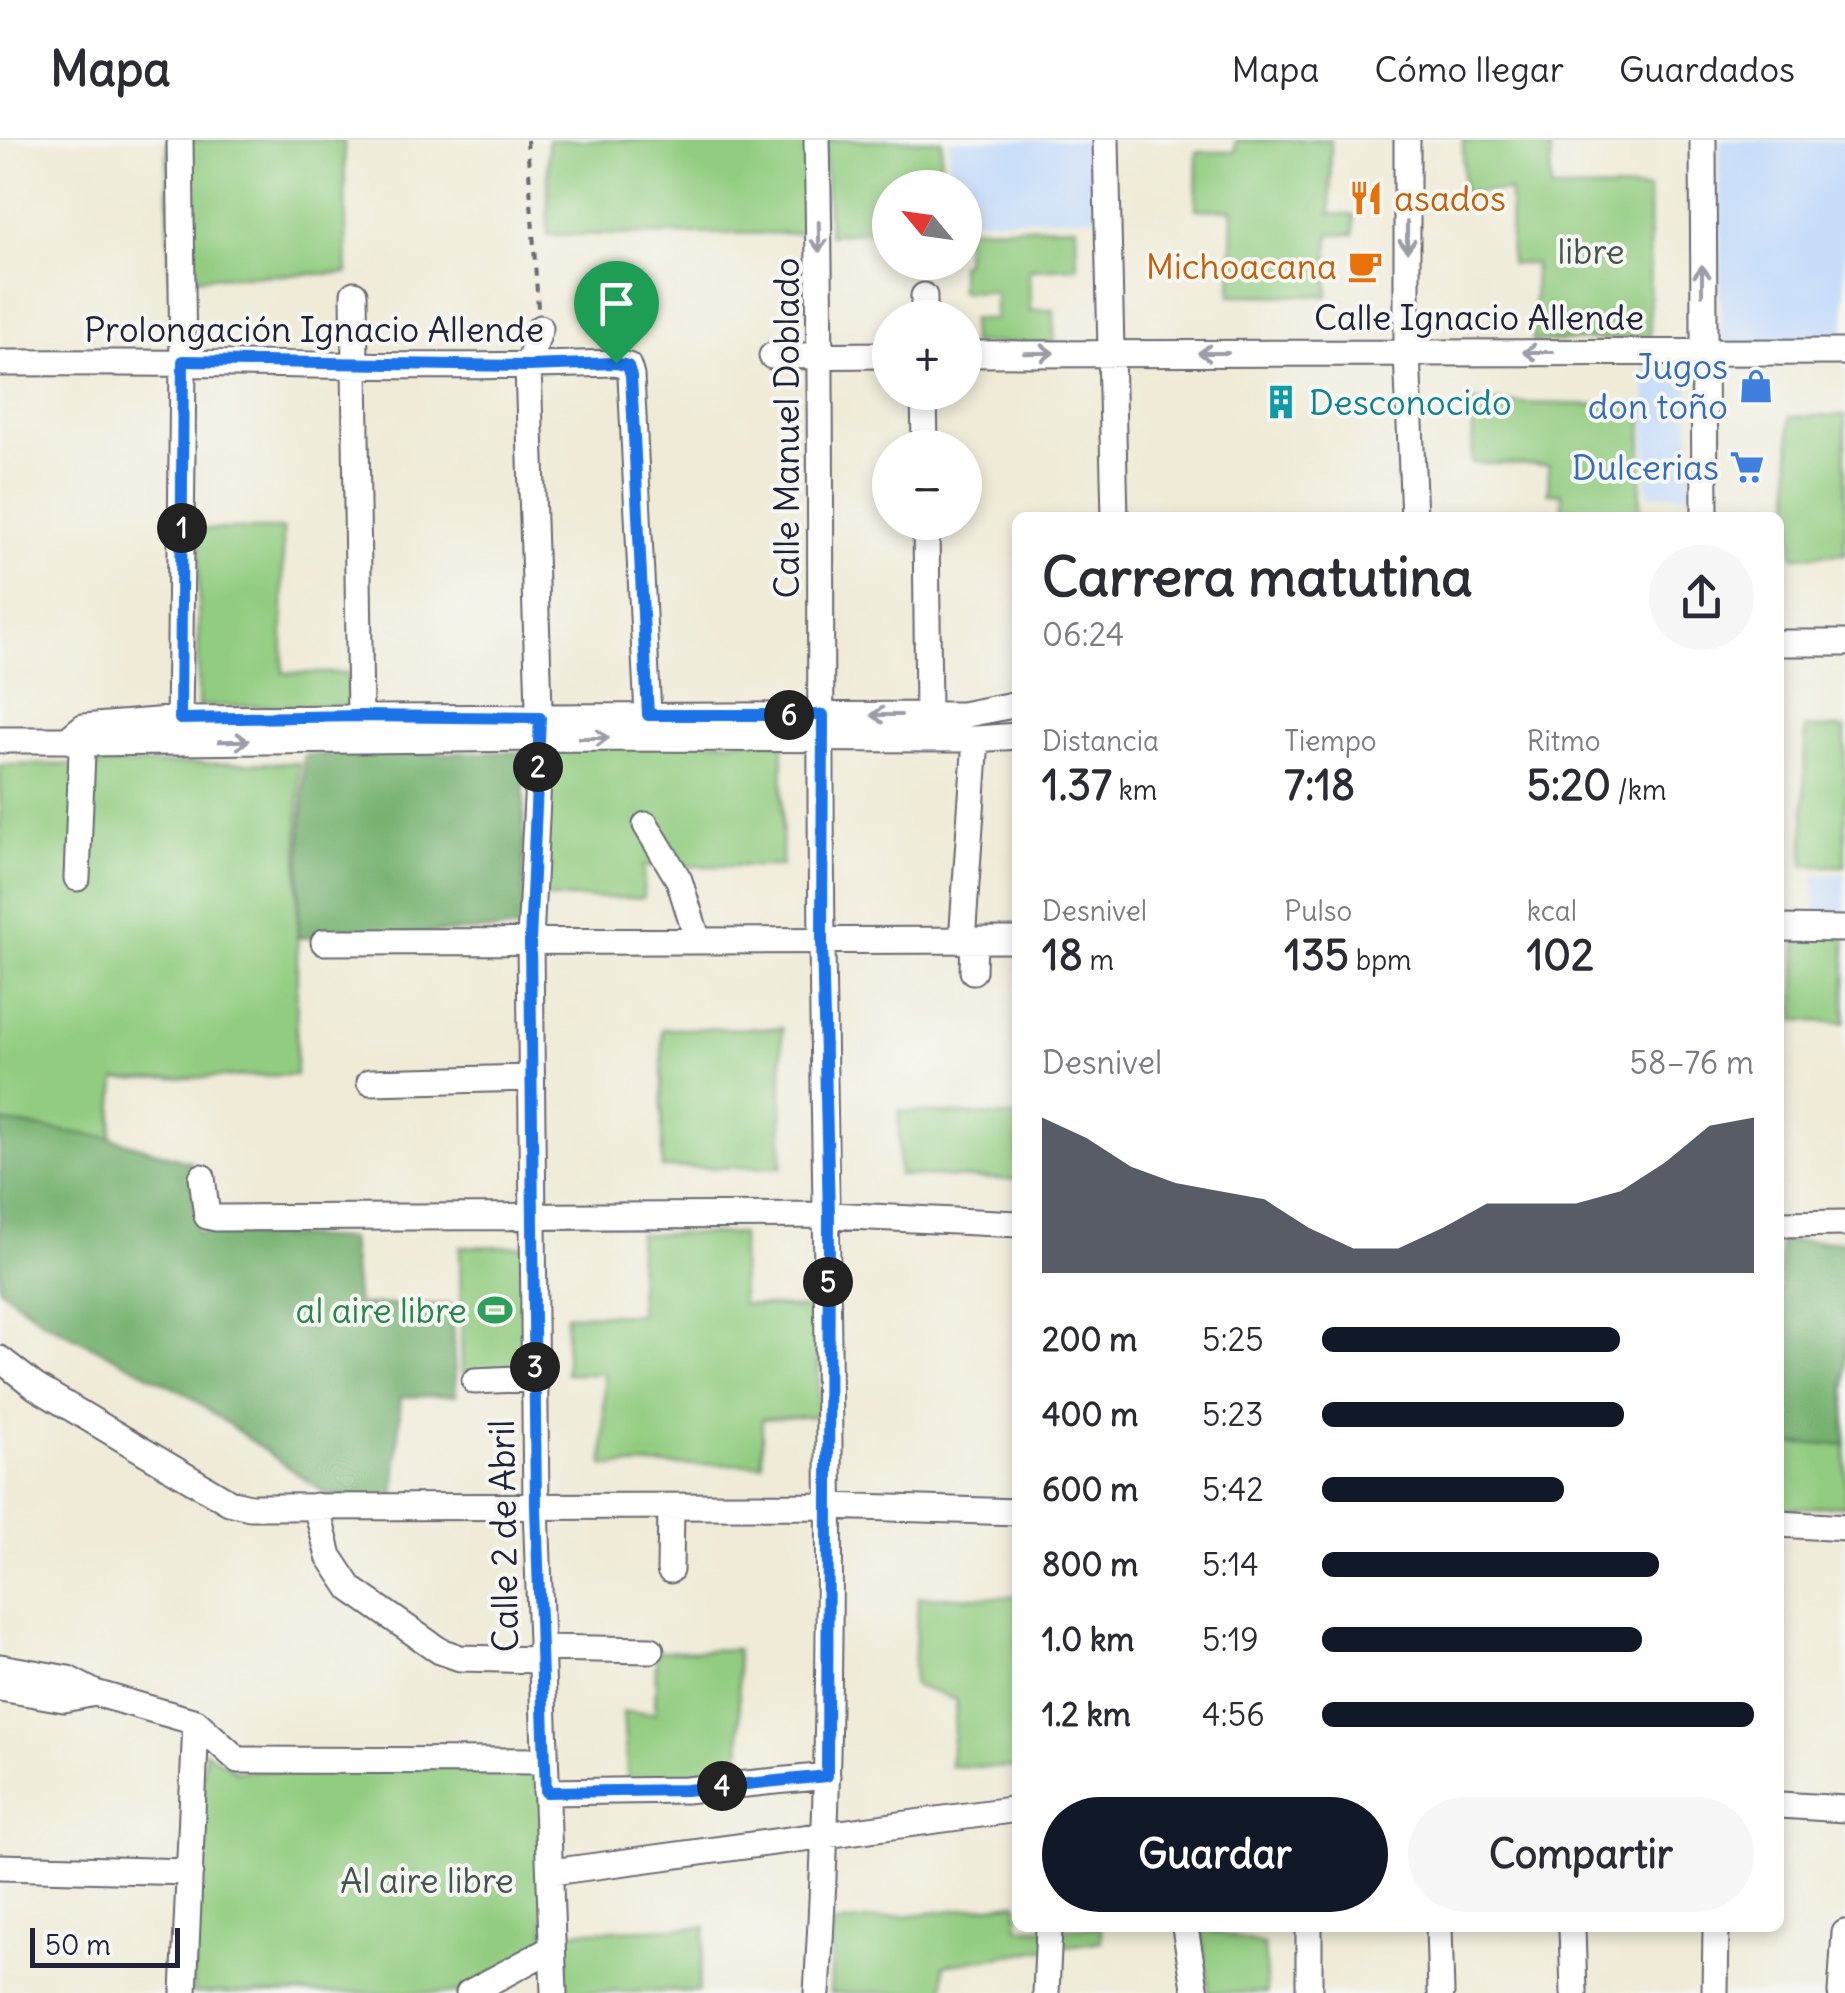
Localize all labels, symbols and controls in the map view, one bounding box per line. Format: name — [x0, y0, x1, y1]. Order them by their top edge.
text: Mapa — [50, 39, 171, 99]
text: Mapa — [1231, 47, 1320, 91]
text: Cómo llegar — [1375, 47, 1564, 91]
text: Guardados — [1619, 47, 1795, 91]
north arrow — [872, 170, 982, 280]
map controls — [872, 170, 982, 540]
place label: asados — [1394, 176, 1506, 220]
restaurant icon: asados — [1347, 179, 1385, 217]
one-way arrow — [1398, 220, 1416, 253]
one-way arrow — [810, 221, 829, 253]
park label: libre — [1557, 229, 1625, 273]
place label: Michoacana — [1146, 244, 1337, 288]
cafe icon: Michoacana — [1346, 247, 1384, 285]
street label: Calle Manuel Doblado — [764, 258, 808, 598]
pin — [574, 261, 659, 364]
one-way arrow — [1692, 265, 1712, 298]
icon: arrive — [589, 276, 644, 331]
street label: Calle Ignacio Allende — [1314, 295, 1644, 339]
button: + — [872, 300, 982, 410]
street label: Prolongación Ignacio Allende — [84, 307, 544, 351]
one-way arrow — [1522, 342, 1554, 362]
one-way arrow — [1022, 344, 1054, 363]
one-way arrow — [1197, 344, 1230, 362]
place label: Jugos don toño — [1588, 344, 1728, 428]
shop icon: Jugos don toño — [1737, 367, 1775, 405]
place label: Desconocido — [1309, 380, 1512, 424]
building icon: Desconocido — [1262, 383, 1300, 421]
button: − — [872, 430, 982, 540]
place label: Dulcerias — [1572, 445, 1719, 489]
supermarket icon: Dulcerias — [1728, 448, 1766, 486]
pin: 1 — [157, 503, 207, 553]
text: 1 — [176, 510, 188, 546]
text: Carrera matutina — [1042, 542, 1473, 611]
button: share — [1649, 545, 1754, 650]
text: 06:24 — [1042, 614, 1124, 655]
pin: 6 — [764, 690, 814, 740]
text: 6 — [781, 697, 797, 733]
one-way arrow — [870, 706, 902, 724]
text: Distancia — [1042, 723, 1159, 759]
text: Tiempo — [1284, 723, 1377, 759]
text: Ritmo — [1527, 723, 1600, 759]
one-way arrow — [576, 728, 609, 748]
one-way arrow — [217, 732, 249, 751]
pin: 2 — [513, 742, 563, 792]
text: 2 — [530, 749, 546, 785]
text: 1.37 — [1042, 759, 1112, 811]
text: 7:18 — [1284, 759, 1355, 811]
text: 5:20 — [1527, 759, 1611, 811]
text: km — [1112, 772, 1157, 808]
text: /km — [1611, 772, 1667, 808]
text: Desnivel — [1042, 893, 1147, 929]
text: Pulso — [1284, 893, 1352, 929]
text: kcal — [1527, 893, 1577, 929]
text: 18 — [1042, 929, 1083, 981]
text: 135 — [1284, 929, 1349, 981]
text: 102 — [1527, 929, 1594, 981]
text: m — [1083, 942, 1114, 978]
text: bpm — [1349, 942, 1412, 978]
text: Desnivel — [1042, 1042, 1162, 1083]
text: 58–76 m — [1630, 1042, 1754, 1083]
pin: 5 — [803, 1257, 853, 1307]
text: 5 — [820, 1264, 836, 1300]
place label: al aire libre — [295, 1288, 467, 1332]
sports icon: al aire libre — [476, 1291, 514, 1329]
text: 200 m — [1042, 1319, 1137, 1360]
text: 5:25 — [1202, 1319, 1264, 1360]
pin: 3 — [510, 1342, 560, 1392]
text: 3 — [527, 1349, 543, 1385]
text: 400 m — [1042, 1394, 1138, 1435]
text: 5:23 — [1202, 1394, 1263, 1435]
street label: Calle 2 de Abril — [479, 1419, 527, 1653]
text: 600 m — [1042, 1469, 1138, 1510]
text: 5:42 — [1202, 1469, 1264, 1510]
text: 800 m — [1042, 1544, 1138, 1585]
text: 5:14 — [1202, 1544, 1259, 1585]
text: 1.0 km — [1042, 1619, 1134, 1660]
text: 5:19 — [1202, 1619, 1259, 1660]
text: 1.2 km — [1042, 1694, 1131, 1735]
text: 4:56 — [1202, 1694, 1265, 1735]
pin: 4 — [697, 1761, 747, 1811]
text: 4 — [714, 1768, 730, 1804]
button: Guardar — [1042, 1797, 1388, 1912]
button: Compartir — [1408, 1797, 1754, 1912]
park label: Al aire libre — [340, 1858, 514, 1902]
scale bar — [30, 1923, 180, 1968]
text: 50 m — [45, 1927, 111, 1963]

